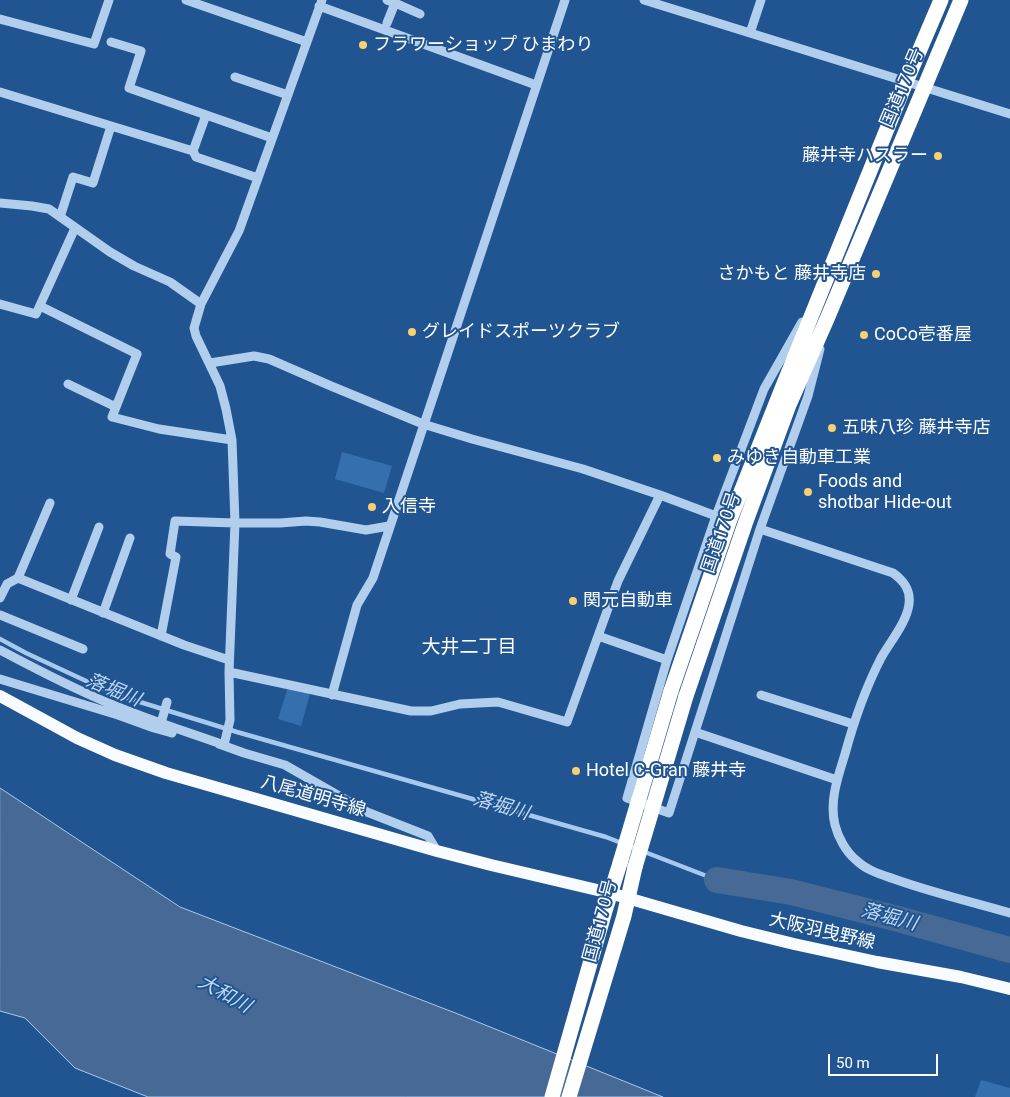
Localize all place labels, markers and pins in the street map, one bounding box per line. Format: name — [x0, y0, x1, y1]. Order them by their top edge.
place label: フラワーショップ ひまわり — [373, 34, 593, 56]
marker: フラワーショップ ひまわり — [357, 39, 369, 51]
place label: 藤井寺ハスラー — [802, 145, 928, 167]
marker: 藤井寺ハスラー — [932, 150, 944, 162]
place label: さかもと 藤井寺店 — [718, 263, 866, 285]
marker: さかもと 藤井寺店 — [870, 268, 882, 280]
place label: グレイドスポーツクラブ — [422, 321, 620, 343]
place label: CoCo壱番屋 — [874, 324, 972, 346]
marker: グレイドスポーツクラブ — [406, 326, 418, 338]
marker: CoCo壱番屋 — [858, 329, 870, 341]
place label: 五味八珍 藤井寺店 — [842, 417, 990, 439]
marker: 五味八珍 藤井寺店 — [826, 422, 838, 434]
place label: みゆき自動車工業 — [727, 447, 871, 469]
marker: みゆき自動車工業 — [711, 452, 723, 464]
place label: Foods and shotbar Hide-out — [818, 471, 952, 514]
marker: Foods and shotbar Hide-out — [802, 486, 814, 498]
place label: 入信寺 — [382, 496, 436, 518]
marker: 入信寺 — [366, 501, 378, 513]
place label: 関元自動車 — [583, 590, 673, 612]
marker: 関元自動車 — [567, 595, 579, 607]
place label: Hotel C-Gran 藤井寺 — [586, 760, 746, 782]
marker: Hotel C-Gran 藤井寺 — [570, 765, 582, 777]

